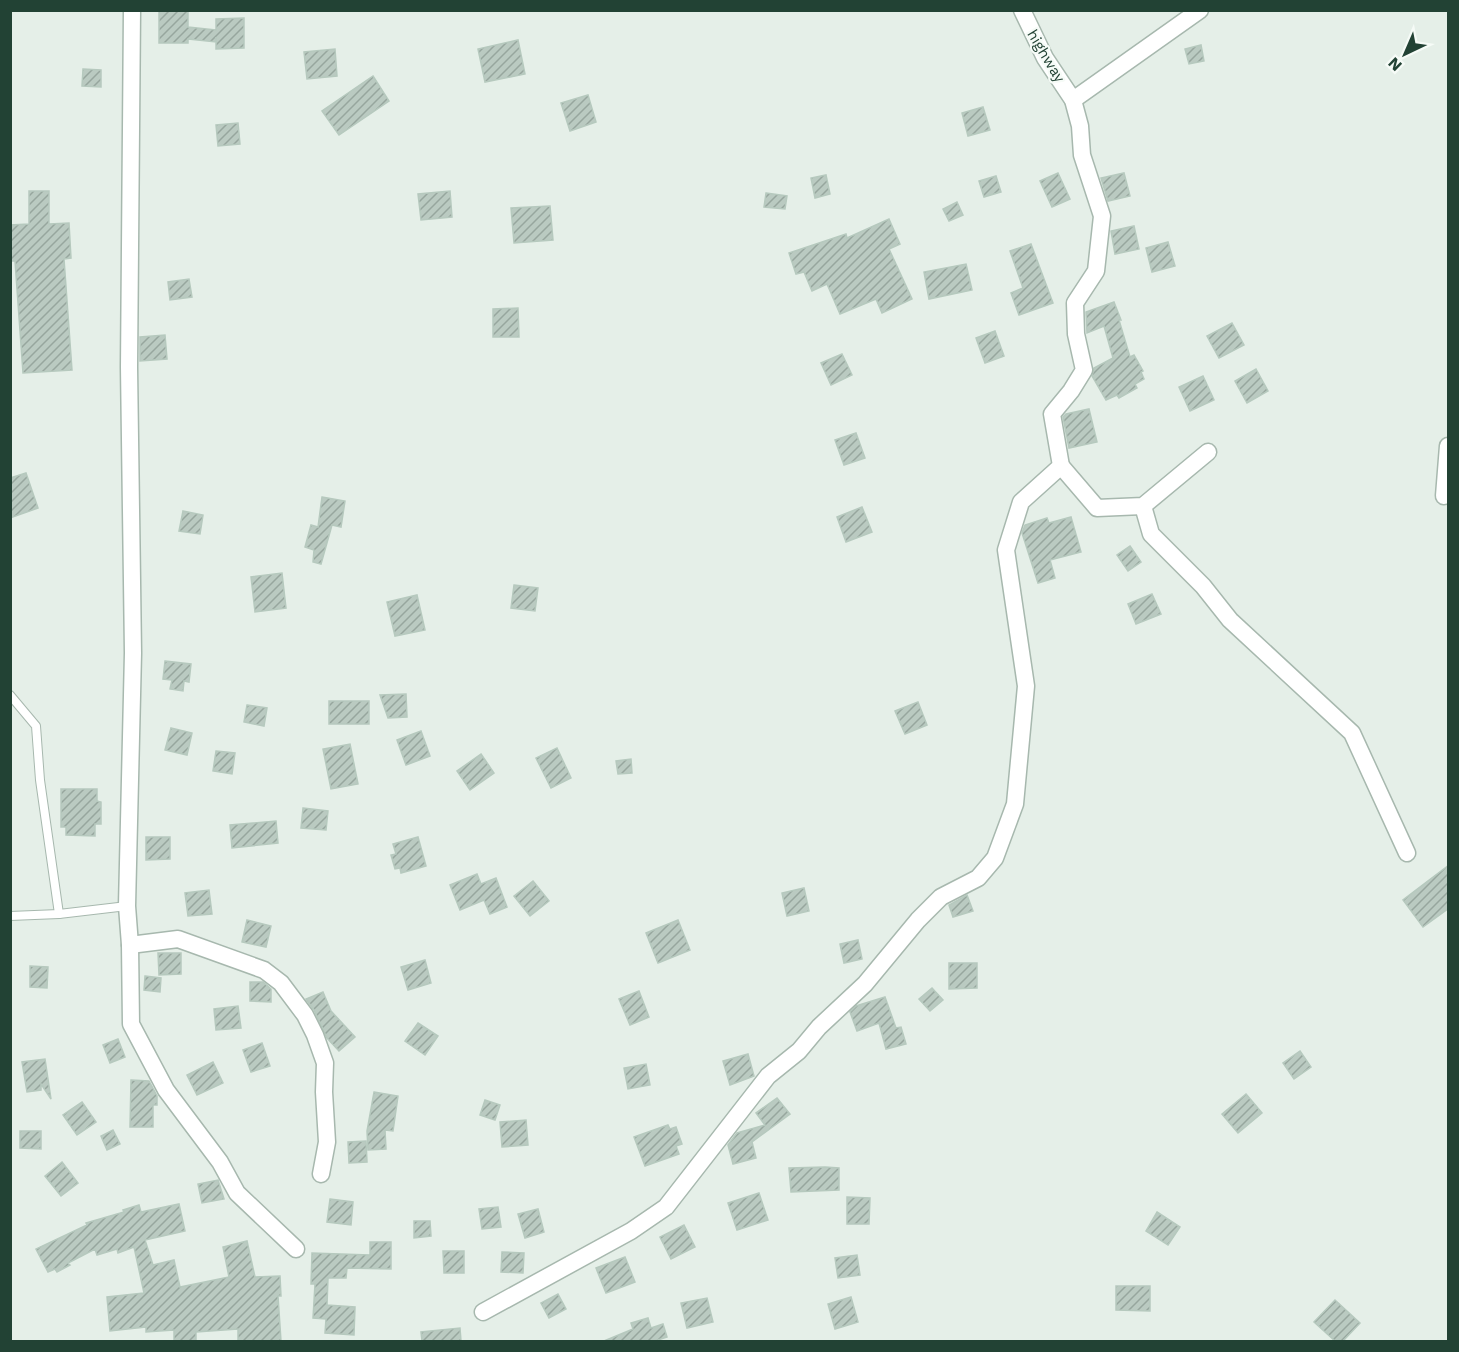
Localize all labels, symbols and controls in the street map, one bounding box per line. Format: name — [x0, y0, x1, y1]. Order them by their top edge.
north arrow — [1375, 24, 1435, 84]
street label: highway — [1023, 26, 1069, 86]
text: N — [1384, 53, 1406, 75]

